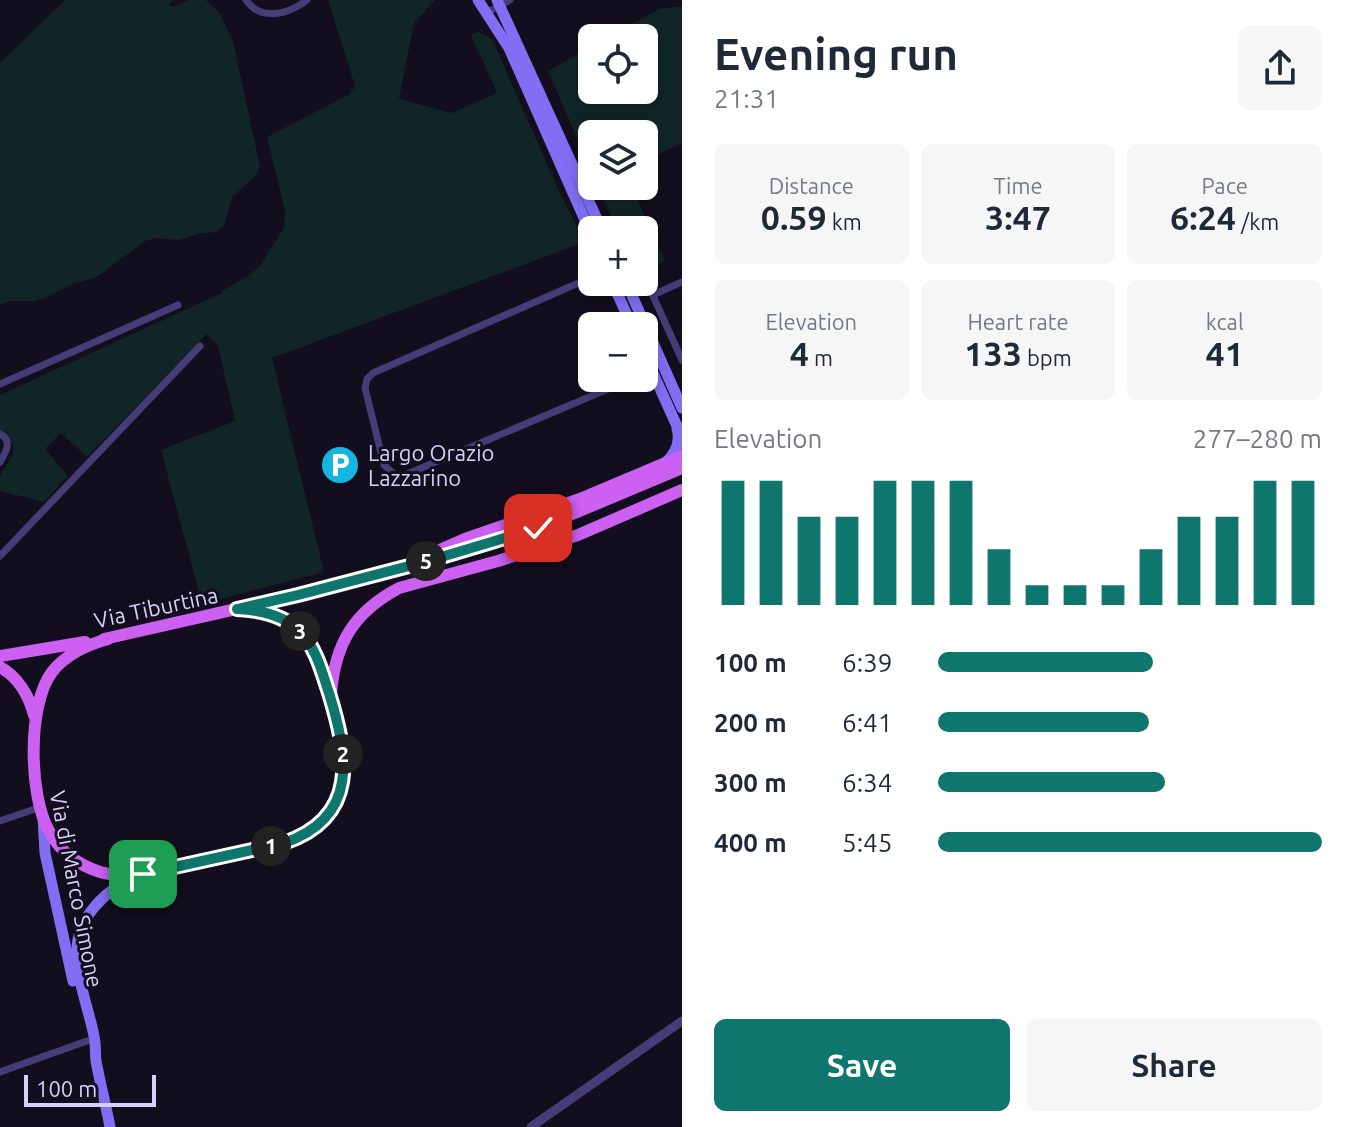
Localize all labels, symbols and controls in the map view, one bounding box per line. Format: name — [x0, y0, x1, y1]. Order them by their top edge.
map controls — [578, 24, 658, 392]
button: locate — [578, 24, 658, 104]
button: share — [1238, 26, 1322, 110]
text: Evening run — [714, 29, 958, 78]
text: 21:31 — [714, 84, 779, 113]
button: layers — [578, 120, 658, 200]
text: Distance — [769, 173, 854, 198]
text: Time — [993, 173, 1043, 198]
text: Pace — [1201, 173, 1248, 198]
text: 0.59 — [761, 198, 827, 236]
text: 3:47 — [985, 198, 1051, 236]
text: 6:24 — [1170, 198, 1236, 236]
text: km — [827, 209, 862, 234]
text: /km — [1236, 209, 1279, 234]
button: + — [578, 216, 658, 296]
text: Elevation — [765, 309, 857, 334]
text: Heart rate — [967, 309, 1069, 334]
text: kcal — [1206, 309, 1244, 334]
button: − — [578, 312, 658, 392]
text: 4 — [790, 334, 809, 372]
text: 133 — [964, 334, 1022, 372]
text: 41 — [1205, 334, 1244, 372]
text: m — [809, 345, 833, 370]
text: bpm — [1022, 345, 1072, 370]
text: Elevation — [714, 424, 822, 453]
text: 277–280 m — [1193, 424, 1322, 453]
place label: Largo Orazio Lazzarino — [368, 440, 494, 490]
parking icon: Largo Orazio Lazzarino — [319, 444, 361, 486]
pin — [504, 494, 572, 562]
icon: check — [516, 506, 560, 550]
pin: 5 — [406, 541, 446, 581]
text: 5 — [420, 548, 432, 573]
street label: Via Tiburtina — [92, 582, 220, 632]
pin: 3 — [280, 611, 320, 651]
text: 3 — [294, 618, 306, 643]
text: 100 m — [714, 648, 787, 677]
text: 6:39 — [842, 648, 892, 677]
text: 200 m — [714, 708, 787, 737]
text: 6:41 — [842, 708, 892, 737]
pin: 2 — [323, 734, 363, 774]
text: 2 — [337, 741, 349, 766]
text: 300 m — [714, 768, 787, 797]
text: 6:34 — [842, 768, 892, 797]
street label: Via di Marco Simone — [46, 789, 108, 989]
pin: 1 — [251, 826, 291, 866]
text: 400 m — [714, 828, 787, 857]
text: 5:45 — [842, 828, 892, 857]
text: 1 — [265, 833, 277, 858]
pin — [109, 840, 177, 908]
icon: arrive — [121, 852, 165, 896]
button: Save — [714, 1019, 1010, 1111]
button: Share — [1026, 1019, 1322, 1111]
scale bar — [24, 1071, 156, 1107]
text: 100 m — [36, 1076, 97, 1101]

